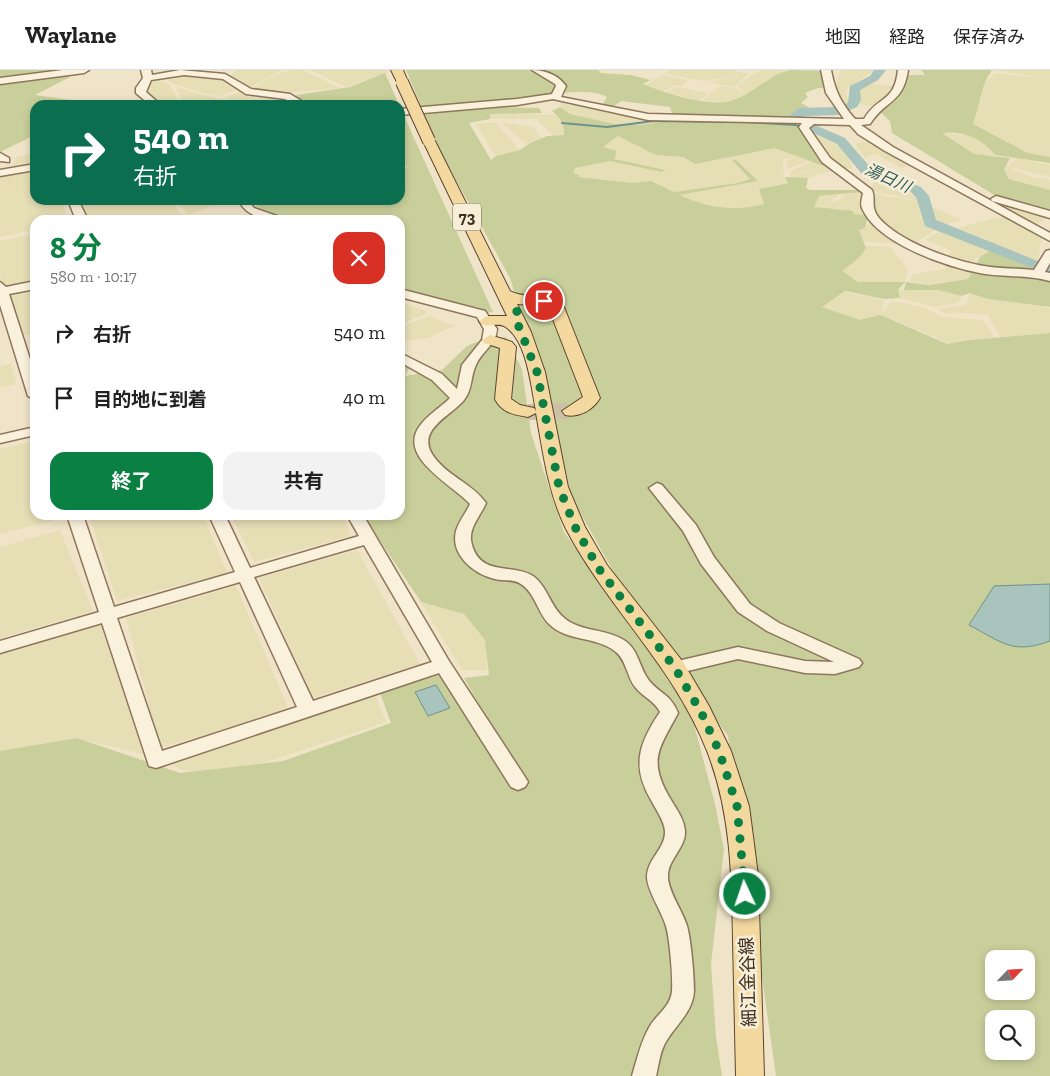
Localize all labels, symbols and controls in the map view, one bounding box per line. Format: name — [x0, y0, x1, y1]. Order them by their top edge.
text: Waylane — [25, 20, 116, 49]
text: 地図 — [825, 26, 861, 48]
text: 経路 — [889, 26, 925, 48]
text: 保存済み — [953, 26, 1025, 48]
text: 540 m — [133, 116, 229, 158]
icon: right — [50, 120, 115, 185]
water label: 湯日川 — [862, 160, 916, 197]
text: 右折 — [133, 163, 177, 190]
road number: 73 — [453, 204, 481, 230]
text: 8 分 — [50, 230, 102, 266]
button: close — [333, 232, 385, 284]
text: 580 m · 10:17 — [50, 267, 137, 286]
pin — [523, 280, 565, 322]
icon: arrive — [530, 287, 558, 315]
icon: right — [50, 319, 78, 347]
text: 540 m — [333, 321, 385, 344]
text: 右折 — [93, 323, 131, 346]
icon: arrive — [50, 384, 78, 412]
text: 40 m — [343, 386, 385, 409]
text: 目的地に到着 — [93, 388, 207, 411]
button: 終了 — [50, 452, 213, 510]
button: 共有 — [223, 452, 385, 510]
position arrow — [718, 867, 770, 919]
street label: 細江金谷線 — [735, 937, 761, 1027]
north arrow — [985, 950, 1035, 1000]
map controls — [985, 950, 1035, 1060]
button: search — [985, 1010, 1035, 1060]

